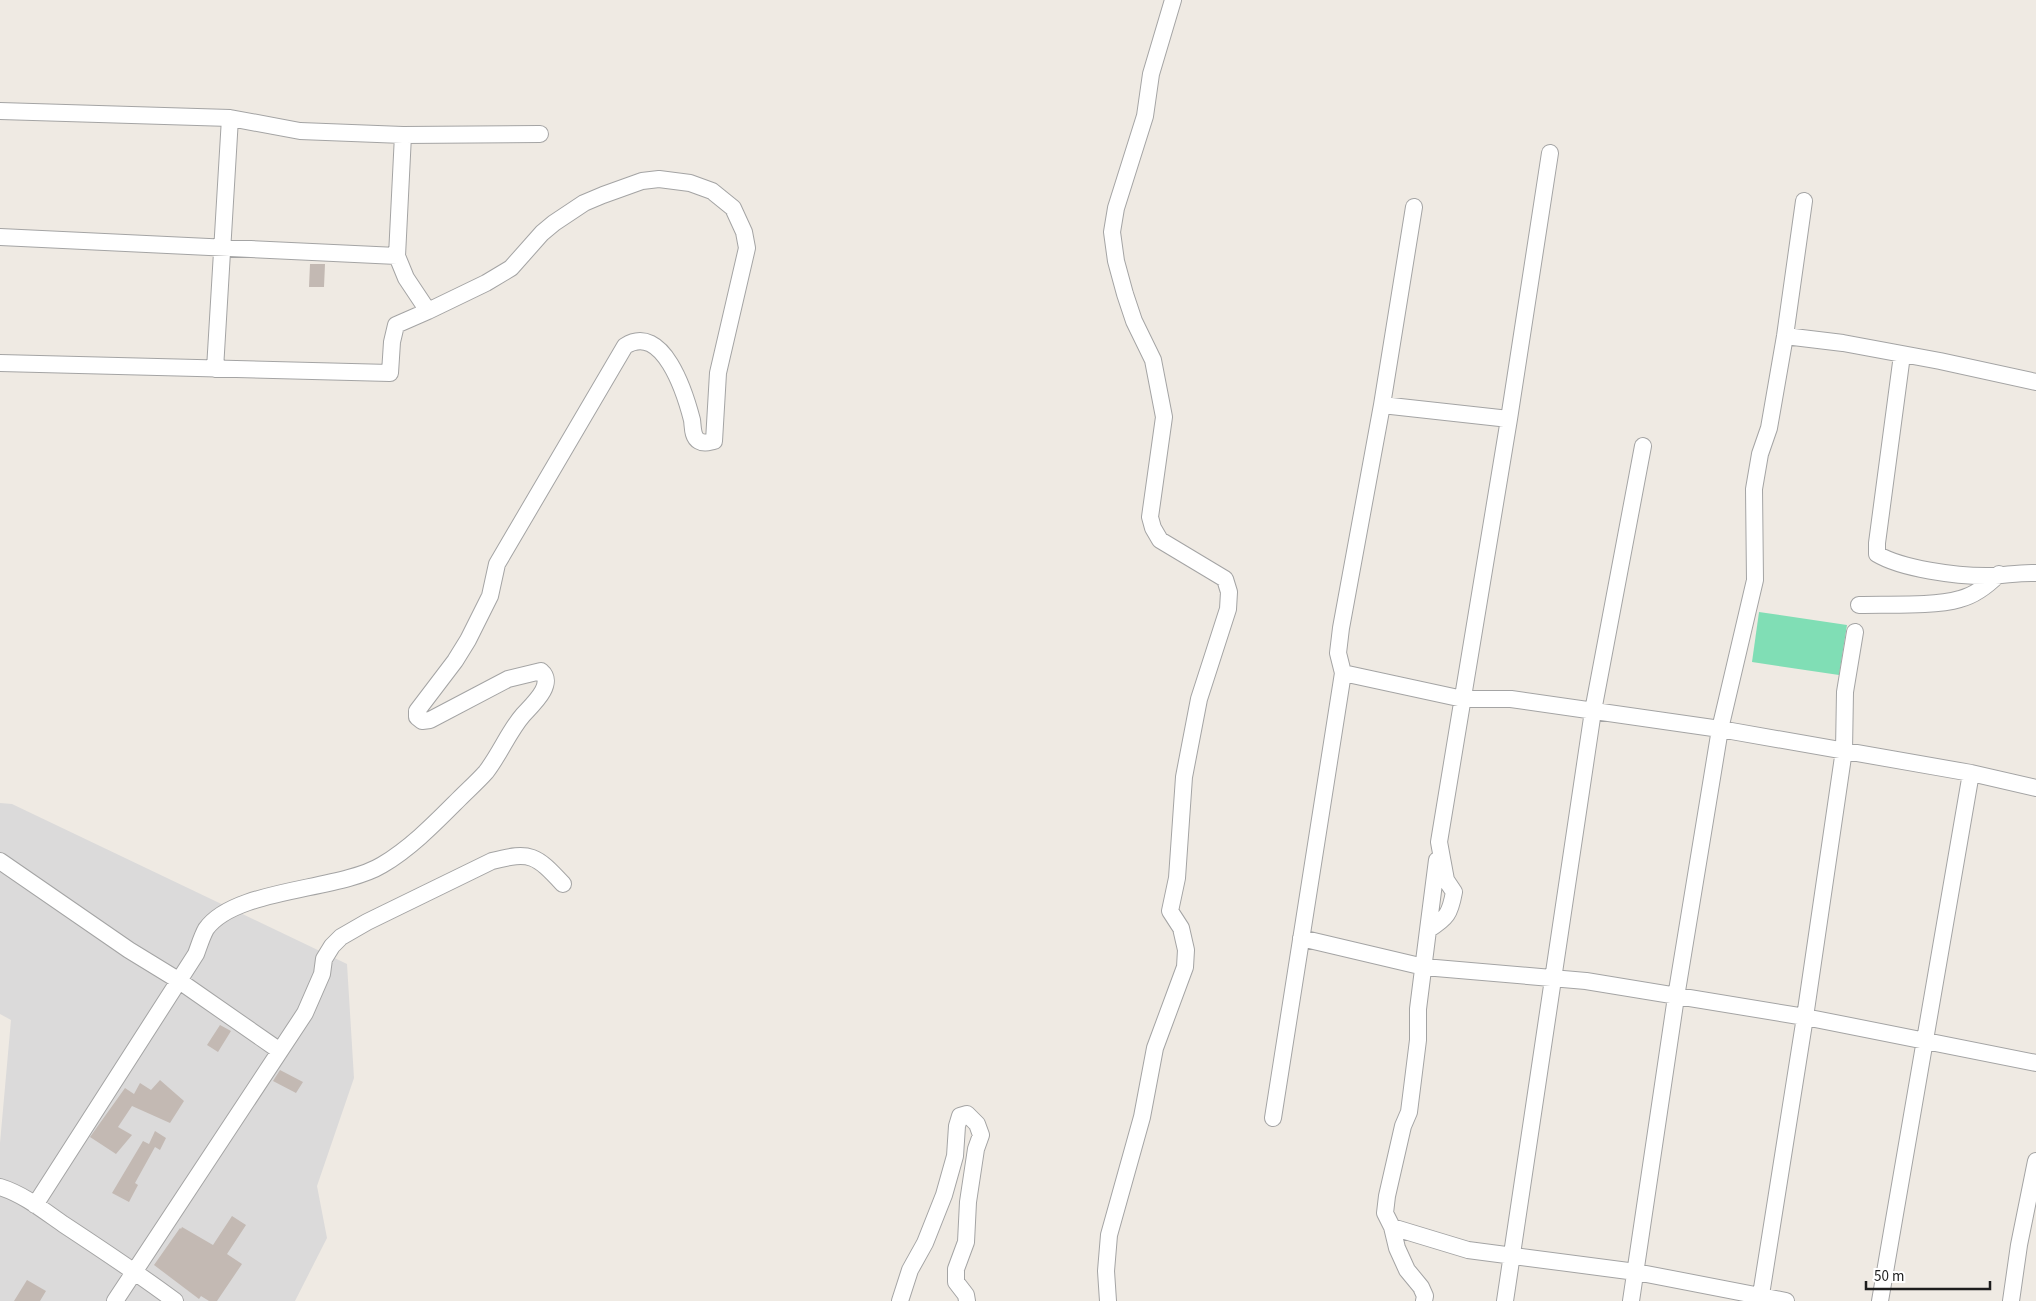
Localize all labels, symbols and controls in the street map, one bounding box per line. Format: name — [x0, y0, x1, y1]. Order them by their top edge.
scale bar — [1866, 1258, 1990, 1290]
text: 50 m — [1874, 1266, 1904, 1287]

